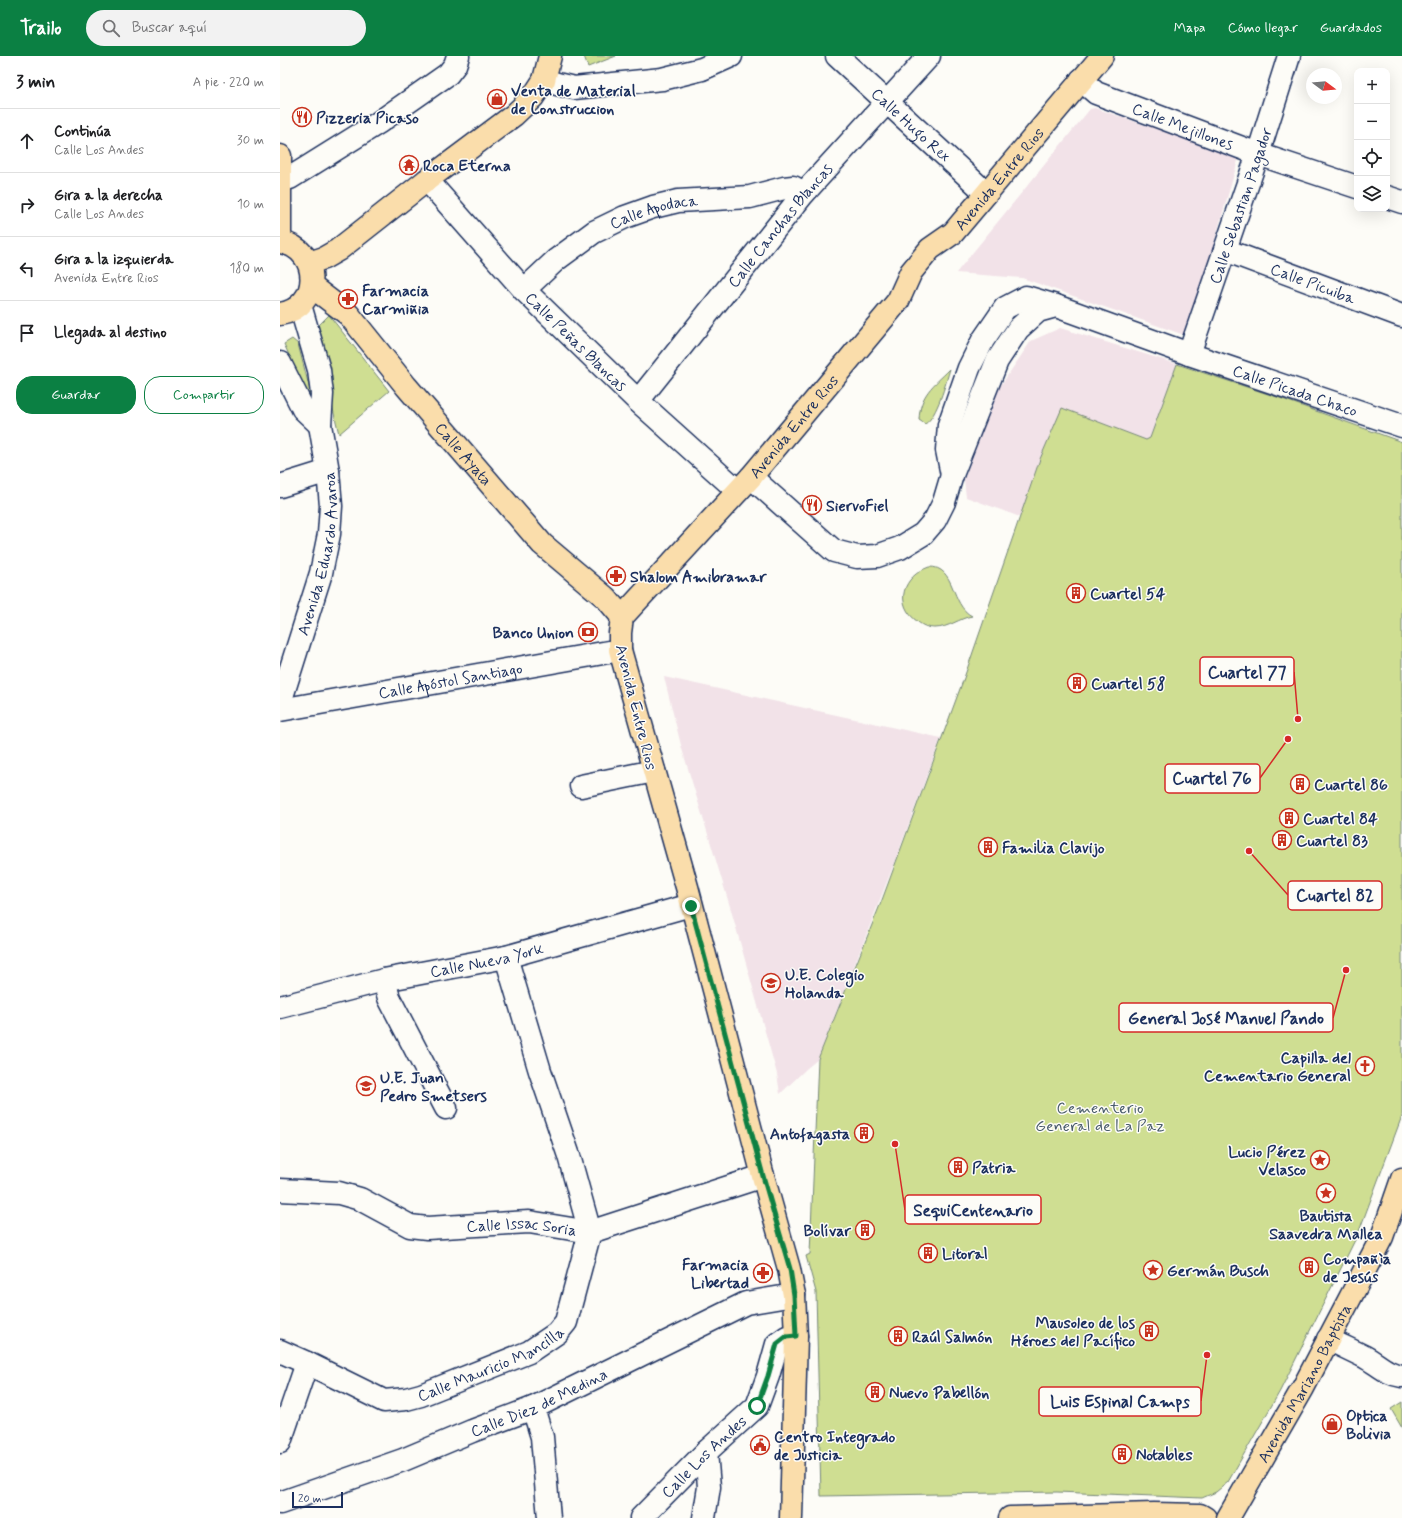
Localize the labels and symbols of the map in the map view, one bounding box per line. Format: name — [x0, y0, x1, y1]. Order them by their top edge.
north arrow — [1306, 68, 1342, 104]
place label: Venta de Material de Construccion — [511, 81, 636, 120]
street label: Calle Hugo Rex — [866, 84, 954, 167]
shop icon: Venta de Material de Construccion — [486, 88, 508, 110]
street label: Calle Mejillones — [1129, 99, 1236, 156]
restaurant icon: Pizzeria Picaso — [291, 106, 313, 128]
place label: Pizzeria Picaso — [316, 108, 419, 129]
street label: Avenida Entre Rios — [951, 123, 1050, 235]
street label: Calle Sebastian Pagador — [1205, 125, 1278, 287]
temple icon: Roca Eterna — [398, 154, 420, 176]
place label: Roca Eterna — [423, 156, 511, 177]
street label: Calle Canchas Blancas — [724, 159, 838, 292]
street label: Calle Apodaca — [607, 191, 699, 235]
street label: Calle Picuiba — [1267, 259, 1358, 310]
place label: Farmacia Carmiñia — [362, 281, 429, 320]
pharmacy icon: Farmacia Carmiñia — [337, 288, 359, 310]
street label: Calle Peñas Blancas — [520, 288, 631, 397]
street label: Calle Picada Chaco — [1230, 360, 1360, 422]
street label: Avenida Entre Rios — [745, 371, 844, 483]
street label: Calle Ayata — [430, 418, 496, 491]
street label: Avenida Eduardo Avaroa — [293, 471, 343, 638]
restaurant icon: SiervoFiel — [801, 494, 823, 516]
place label: SiervoFiel — [826, 496, 888, 517]
pharmacy icon: Shalom Amibramar — [605, 565, 627, 587]
place label: Shalom Amibramar — [630, 567, 767, 588]
building icon: Cuartel 54 — [1065, 582, 1087, 604]
place label: Cuartel 54 — [1090, 584, 1166, 605]
bank icon: Banco Union — [577, 621, 599, 643]
place label: Banco Union — [493, 623, 574, 644]
street label: Avenida Entre Rios — [610, 642, 661, 772]
callout: Cuartel 77 — [1200, 657, 1294, 686]
street label: Calle Apóstol Santiago — [377, 658, 524, 704]
text: Cuartel 77 — [1208, 662, 1287, 684]
building icon: Cuartel 58 — [1066, 672, 1088, 694]
place label: Cuartel 58 — [1091, 674, 1166, 695]
callout: Cuartel 76 — [1165, 764, 1260, 793]
text: Cuartel 76 — [1172, 768, 1252, 790]
building icon: Cuartel 86 — [1289, 773, 1311, 795]
place label: Cuartel 86 — [1314, 775, 1388, 796]
building icon: Cuartel 84 — [1278, 807, 1300, 829]
place label: Cuartel 84 — [1303, 809, 1378, 830]
building icon: Cuartel 83 — [1271, 829, 1293, 851]
place label: Cuartel 83 — [1296, 831, 1368, 852]
building icon: Familia Clavijo — [977, 836, 999, 858]
place label: Familia Clavijo — [1002, 838, 1105, 859]
callout: Cuartel 82 — [1288, 881, 1382, 910]
text: Cuartel 82 — [1296, 885, 1374, 907]
route end — [682, 897, 700, 915]
street label: Calle Nueva York — [428, 938, 546, 983]
place label: U.E. Colegio Holanda — [785, 965, 864, 1004]
school or university icon: U.E. Colegio Holanda — [760, 972, 782, 994]
callout: General José Manuel Pando — [1119, 1003, 1333, 1032]
text: General José Manuel Pando — [1128, 1008, 1324, 1030]
place label: Capilla del Cementario General — [1204, 1048, 1351, 1087]
church icon: Capilla del Cementario General — [1354, 1055, 1376, 1077]
place label: U.E. Juan Pedro Smetsers — [380, 1068, 488, 1107]
school or university icon: U.E. Juan Pedro Smetsers — [355, 1075, 377, 1097]
park label: Cementerio General de La Paz — [1035, 1098, 1165, 1137]
building icon: Antofagasta — [853, 1122, 875, 1144]
place label: Antofagasta — [770, 1124, 850, 1146]
place label: Lucio Pérez Velasco — [1228, 1142, 1306, 1181]
place icon: Lucio Pérez Velasco — [1309, 1149, 1331, 1171]
building icon: Patria — [947, 1156, 969, 1178]
place label: Patria — [972, 1158, 1016, 1179]
place icon: Bautista Saavedra Mallea — [1315, 1182, 1337, 1204]
callout: SequiCentenario — [905, 1195, 1041, 1224]
text: SequiCentenario — [913, 1200, 1033, 1222]
place label: Bautista Saavedra Mallea — [1269, 1206, 1383, 1245]
street label: Calle Issac Soria — [466, 1213, 578, 1242]
building icon: Bolívar — [854, 1219, 876, 1241]
place label: Bolívar — [803, 1221, 851, 1242]
building icon: Litoral — [917, 1242, 939, 1264]
place label: Litoral — [942, 1244, 988, 1265]
place label: Compañìa de Jesús — [1323, 1249, 1391, 1288]
place label: Farmacia Libertad — [682, 1255, 749, 1294]
building icon: Compañìa de Jesús — [1298, 1256, 1320, 1278]
place icon: Germán Busch — [1142, 1259, 1164, 1281]
place label: Germán Busch — [1167, 1261, 1269, 1282]
pharmacy icon: Farmacia Libertad — [752, 1262, 774, 1284]
street label: Avenida Mariano Baptista — [1253, 1301, 1357, 1467]
place label: Mausoleo de los Héroes del Pacífico — [1011, 1313, 1136, 1352]
building icon: Mausoleo de los Héroes del Pacífico — [1138, 1320, 1160, 1342]
street label: Calle Mauricio Mancilla — [415, 1323, 570, 1407]
building icon: Raúl Salmón — [887, 1325, 909, 1347]
place label: Raúl Salmón — [912, 1327, 992, 1348]
street label: Calle Diez de Medina — [468, 1364, 611, 1443]
building icon: Nuevo Pabellón — [864, 1381, 886, 1403]
place label: Nuevo Pabellón — [889, 1383, 989, 1404]
callout: Luis Espinal Camps — [1039, 1387, 1201, 1416]
text: Luis Espinal Camps — [1050, 1391, 1190, 1413]
route start — [748, 1397, 766, 1415]
place label: Optica Bolivia — [1346, 1406, 1391, 1445]
street label: Calle Los Andes — [657, 1411, 752, 1503]
shop icon: Optica Bolivia — [1321, 1413, 1343, 1435]
place label: Centro Integrado de Justicia — [774, 1427, 896, 1466]
public building icon: Centro Integrado de Justicia — [749, 1434, 771, 1456]
building icon: Notables — [1111, 1443, 1133, 1465]
place label: Notables — [1136, 1445, 1193, 1466]
scale bar — [292, 1490, 343, 1509]

